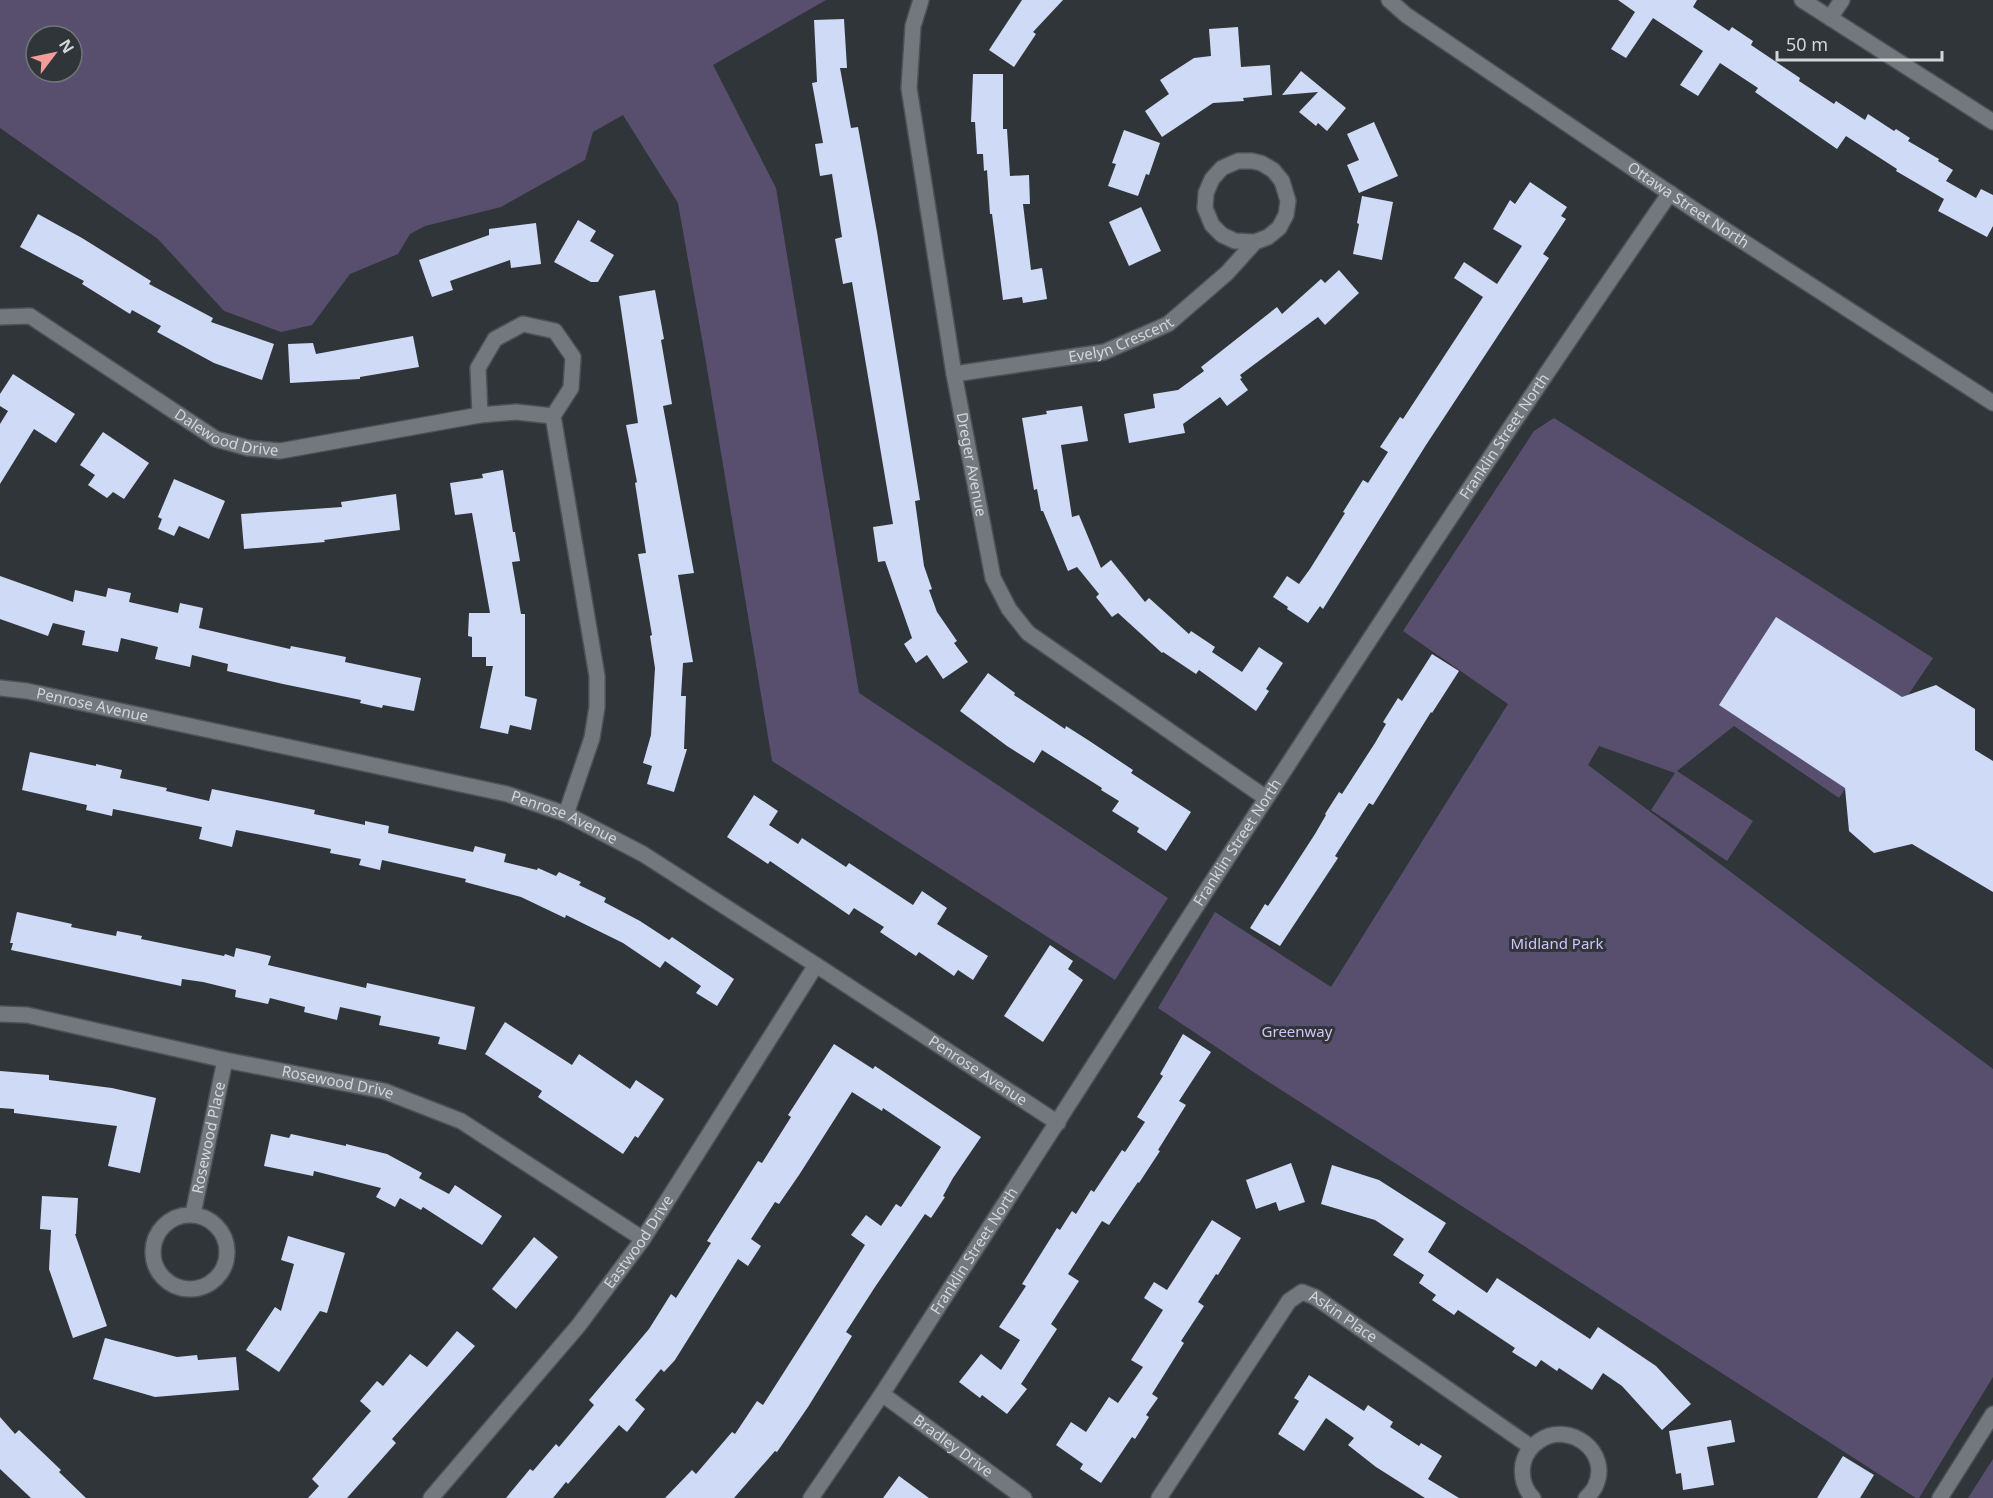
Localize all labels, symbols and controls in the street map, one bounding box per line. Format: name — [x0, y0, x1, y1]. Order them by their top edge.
north arrow — [24, 24, 84, 84]
scale bar — [1777, 24, 1942, 62]
text: 50 m — [1786, 32, 1828, 56]
text: N — [54, 35, 79, 57]
street label: Ottawa Street North — [1624, 157, 1754, 252]
street label: Evelyn Crescent — [1067, 312, 1178, 366]
street label: Franklin Street North — [1454, 369, 1553, 503]
street label: Dalewood Drive — [171, 403, 279, 460]
street label: Dreger Avenue — [953, 410, 992, 518]
street label: Penrose Avenue — [35, 682, 150, 726]
street label: Franklin Street North — [1188, 775, 1285, 909]
street label: Penrose Avenue — [509, 785, 621, 848]
park label: Midland Park — [1510, 933, 1604, 953]
park label: Greenway — [1262, 1021, 1333, 1041]
street label: Penrose Avenue — [925, 1030, 1032, 1109]
street label: Rosewood Drive — [280, 1060, 397, 1103]
street label: Rosewood Place — [187, 1080, 229, 1195]
street label: Franklin Street North — [925, 1183, 1022, 1318]
street label: Eastwood Drive — [599, 1191, 677, 1292]
street label: Askin Place — [1307, 1285, 1382, 1346]
street label: Bradley Drive — [910, 1409, 997, 1481]

